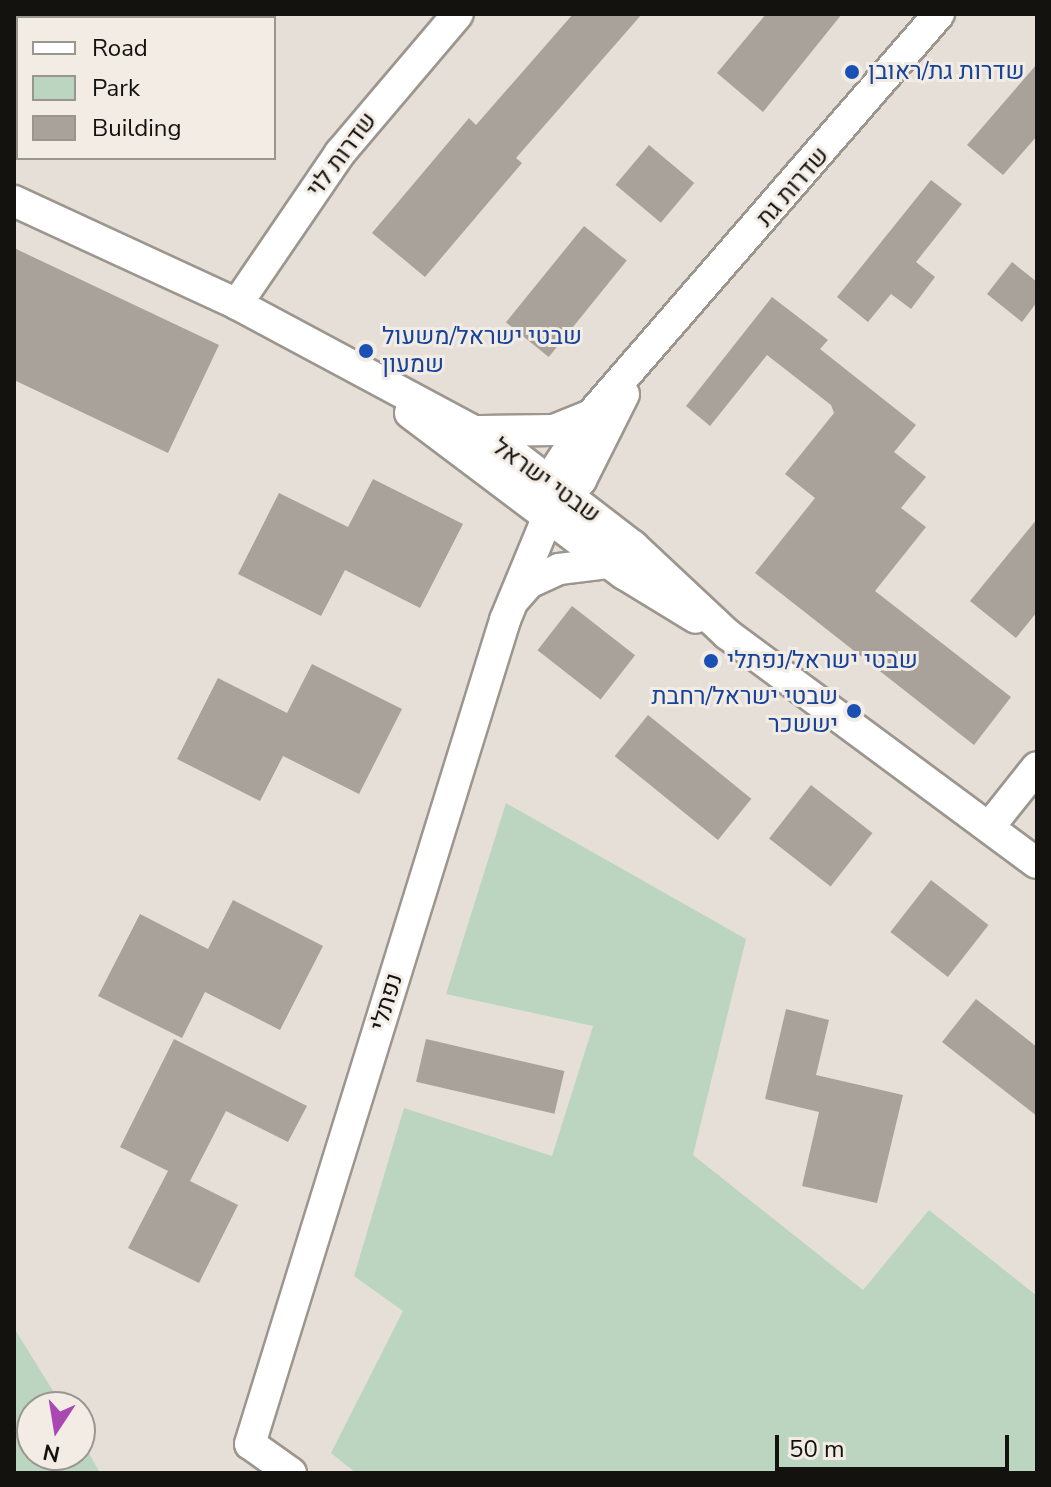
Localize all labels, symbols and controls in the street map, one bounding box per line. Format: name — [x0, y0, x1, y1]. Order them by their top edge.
legend — [16, 16, 276, 160]
text: Road — [92, 32, 148, 64]
place label: שדרות גת/ראובן — [868, 58, 1024, 86]
marker: שדרות גת/ראובן — [843, 63, 861, 81]
text: Park — [92, 72, 140, 104]
street label: שדרות לוי — [301, 107, 383, 203]
text: Building — [92, 112, 182, 144]
street label: שדרות גת — [751, 141, 835, 233]
place label: שבטי ישראל/משעול שמעון — [382, 323, 582, 379]
marker: שבטי ישראל/משעול שמעון — [357, 342, 375, 360]
street label: שבטי ישראל — [487, 432, 605, 530]
place label: שבטי ישראל/נפתלי — [727, 647, 918, 675]
marker: שבטי ישראל/נפתלי — [702, 652, 720, 670]
place label: שבטי ישראל/רחבת יששכר — [652, 683, 838, 739]
marker: שבטי ישראל/רחבת יששכר — [845, 702, 863, 720]
street label: נפתלי — [365, 970, 409, 1034]
north arrow — [16, 1391, 96, 1471]
scale bar — [779, 1419, 1013, 1469]
text: 50 m — [789, 1433, 845, 1465]
text: N — [40, 1436, 63, 1469]

